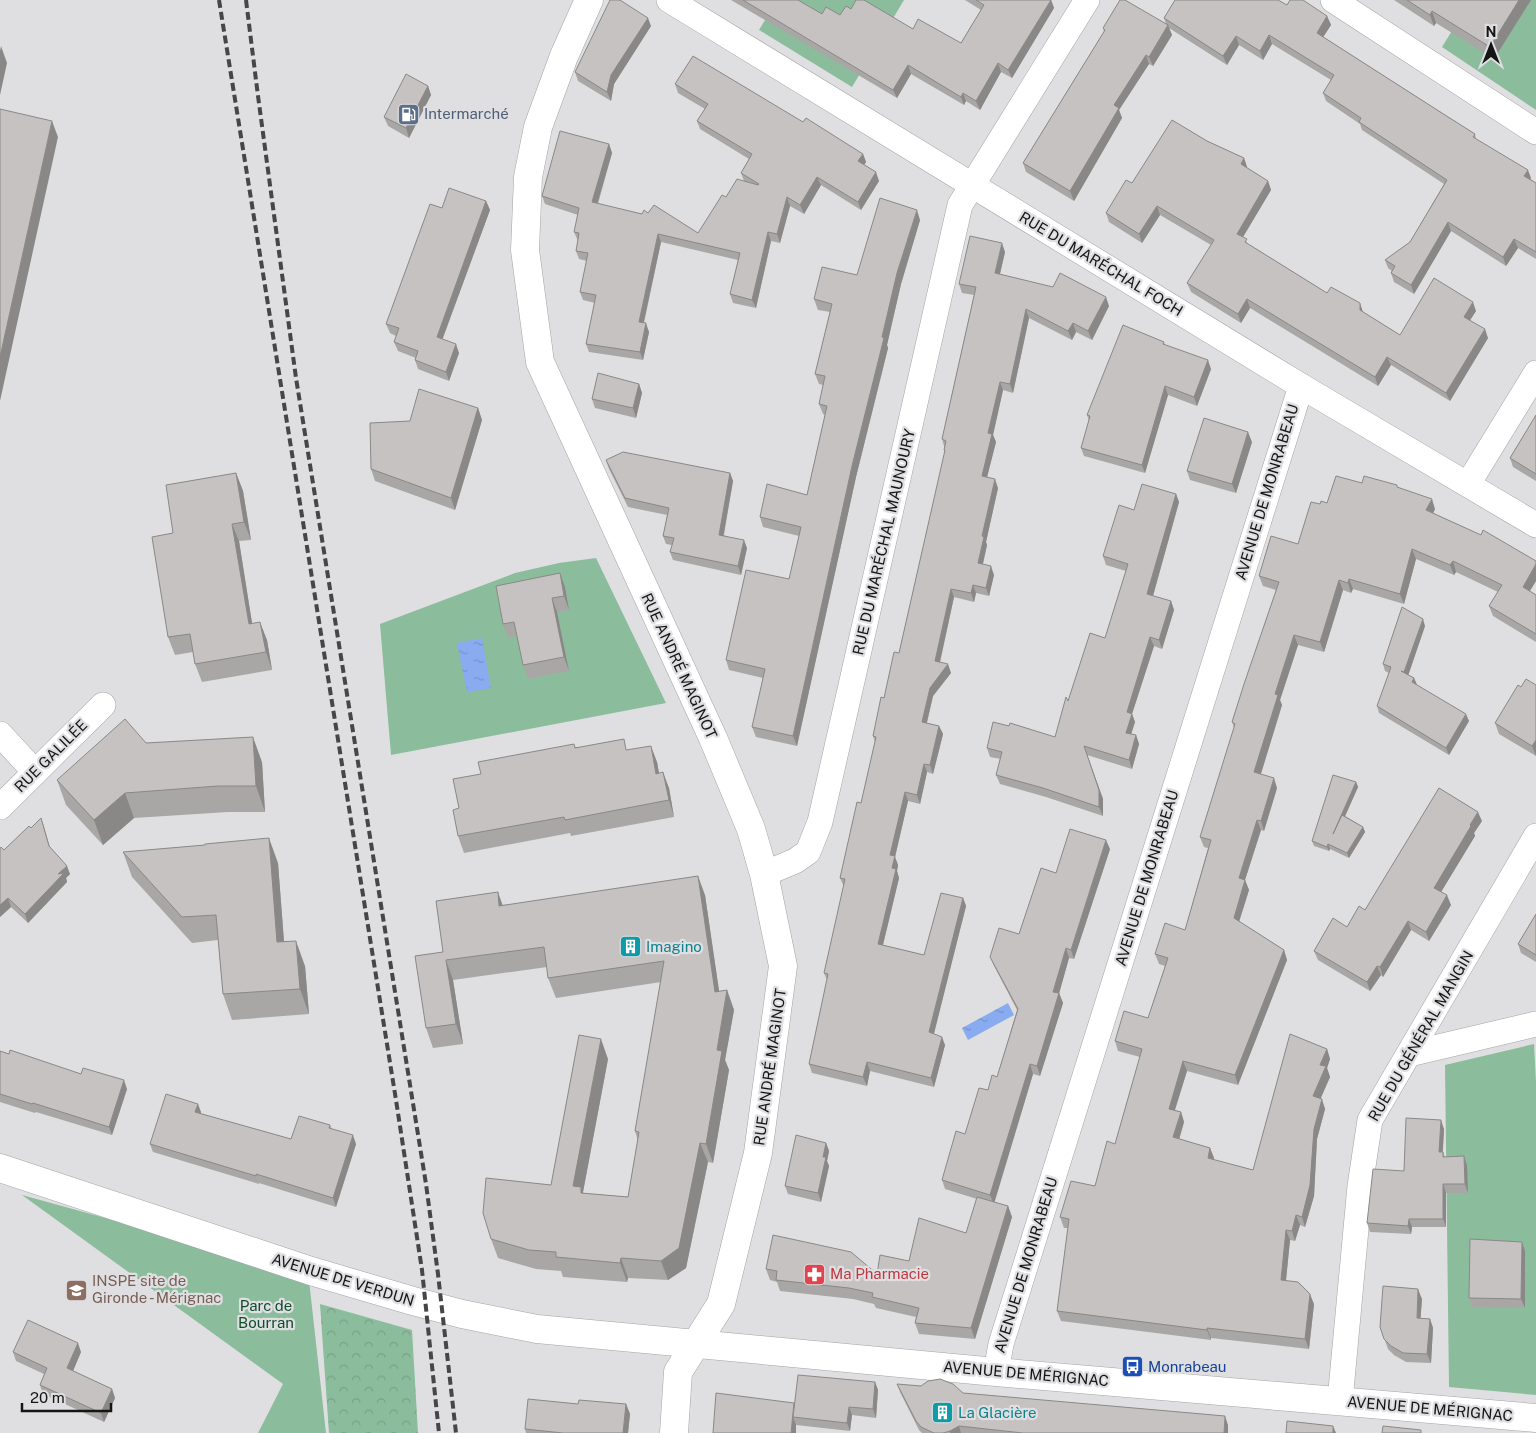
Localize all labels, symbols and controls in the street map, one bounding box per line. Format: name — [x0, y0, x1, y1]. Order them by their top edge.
north arrow — [1466, 20, 1516, 70]
text: N — [1486, 24, 1496, 40]
fuel station icon: Intermarché — [396, 102, 420, 126]
place label: Intermarché — [424, 105, 509, 122]
street label: RUE DU MARÉCHAL FOCH — [1016, 208, 1186, 319]
street label: AVENUE DE MONRABEAU — [1232, 402, 1301, 582]
street label: RUE DU MARÉCHAL MAUNOURY — [849, 427, 918, 657]
street label: RUE ANDRÉ MAGINOT — [638, 590, 721, 741]
street label: RUE GALILÉE — [11, 716, 90, 795]
street label: AVENUE DE MONRABEAU — [1112, 788, 1181, 968]
building icon: Imagino — [618, 935, 642, 959]
place label: Imagino — [646, 938, 702, 955]
street label: RUE DU GÉNÉRAL MANGIN — [1365, 948, 1476, 1124]
street label: RUE ANDRÉ MAGINOT — [750, 987, 789, 1147]
street label: AVENUE DE MONRABEAU — [991, 1175, 1060, 1355]
street label: AVENUE DE VERDUN — [270, 1250, 416, 1309]
pharmacy icon: Ma Pharmacie — [802, 1262, 826, 1286]
place label: Ma Pharmacie — [830, 1265, 929, 1282]
place label: INSPE site de Gironde - Mérignac — [92, 1272, 222, 1306]
school or university icon: INSPE site de Gironde - Mérignac — [64, 1278, 88, 1302]
park label: Parc de Bourran — [238, 1297, 294, 1331]
bus stop icon: Monrabeau — [1120, 1355, 1144, 1379]
street label: AVENUE DE MÉRIGNAC — [942, 1358, 1110, 1389]
place label: Monrabeau — [1148, 1358, 1227, 1375]
scale bar — [22, 1380, 111, 1412]
text: 20 m — [30, 1389, 65, 1406]
street label: AVENUE DE MÉRIGNAC — [1346, 1393, 1514, 1424]
building icon: La Glacière — [930, 1401, 954, 1425]
place label: La Glacière — [958, 1404, 1037, 1421]

